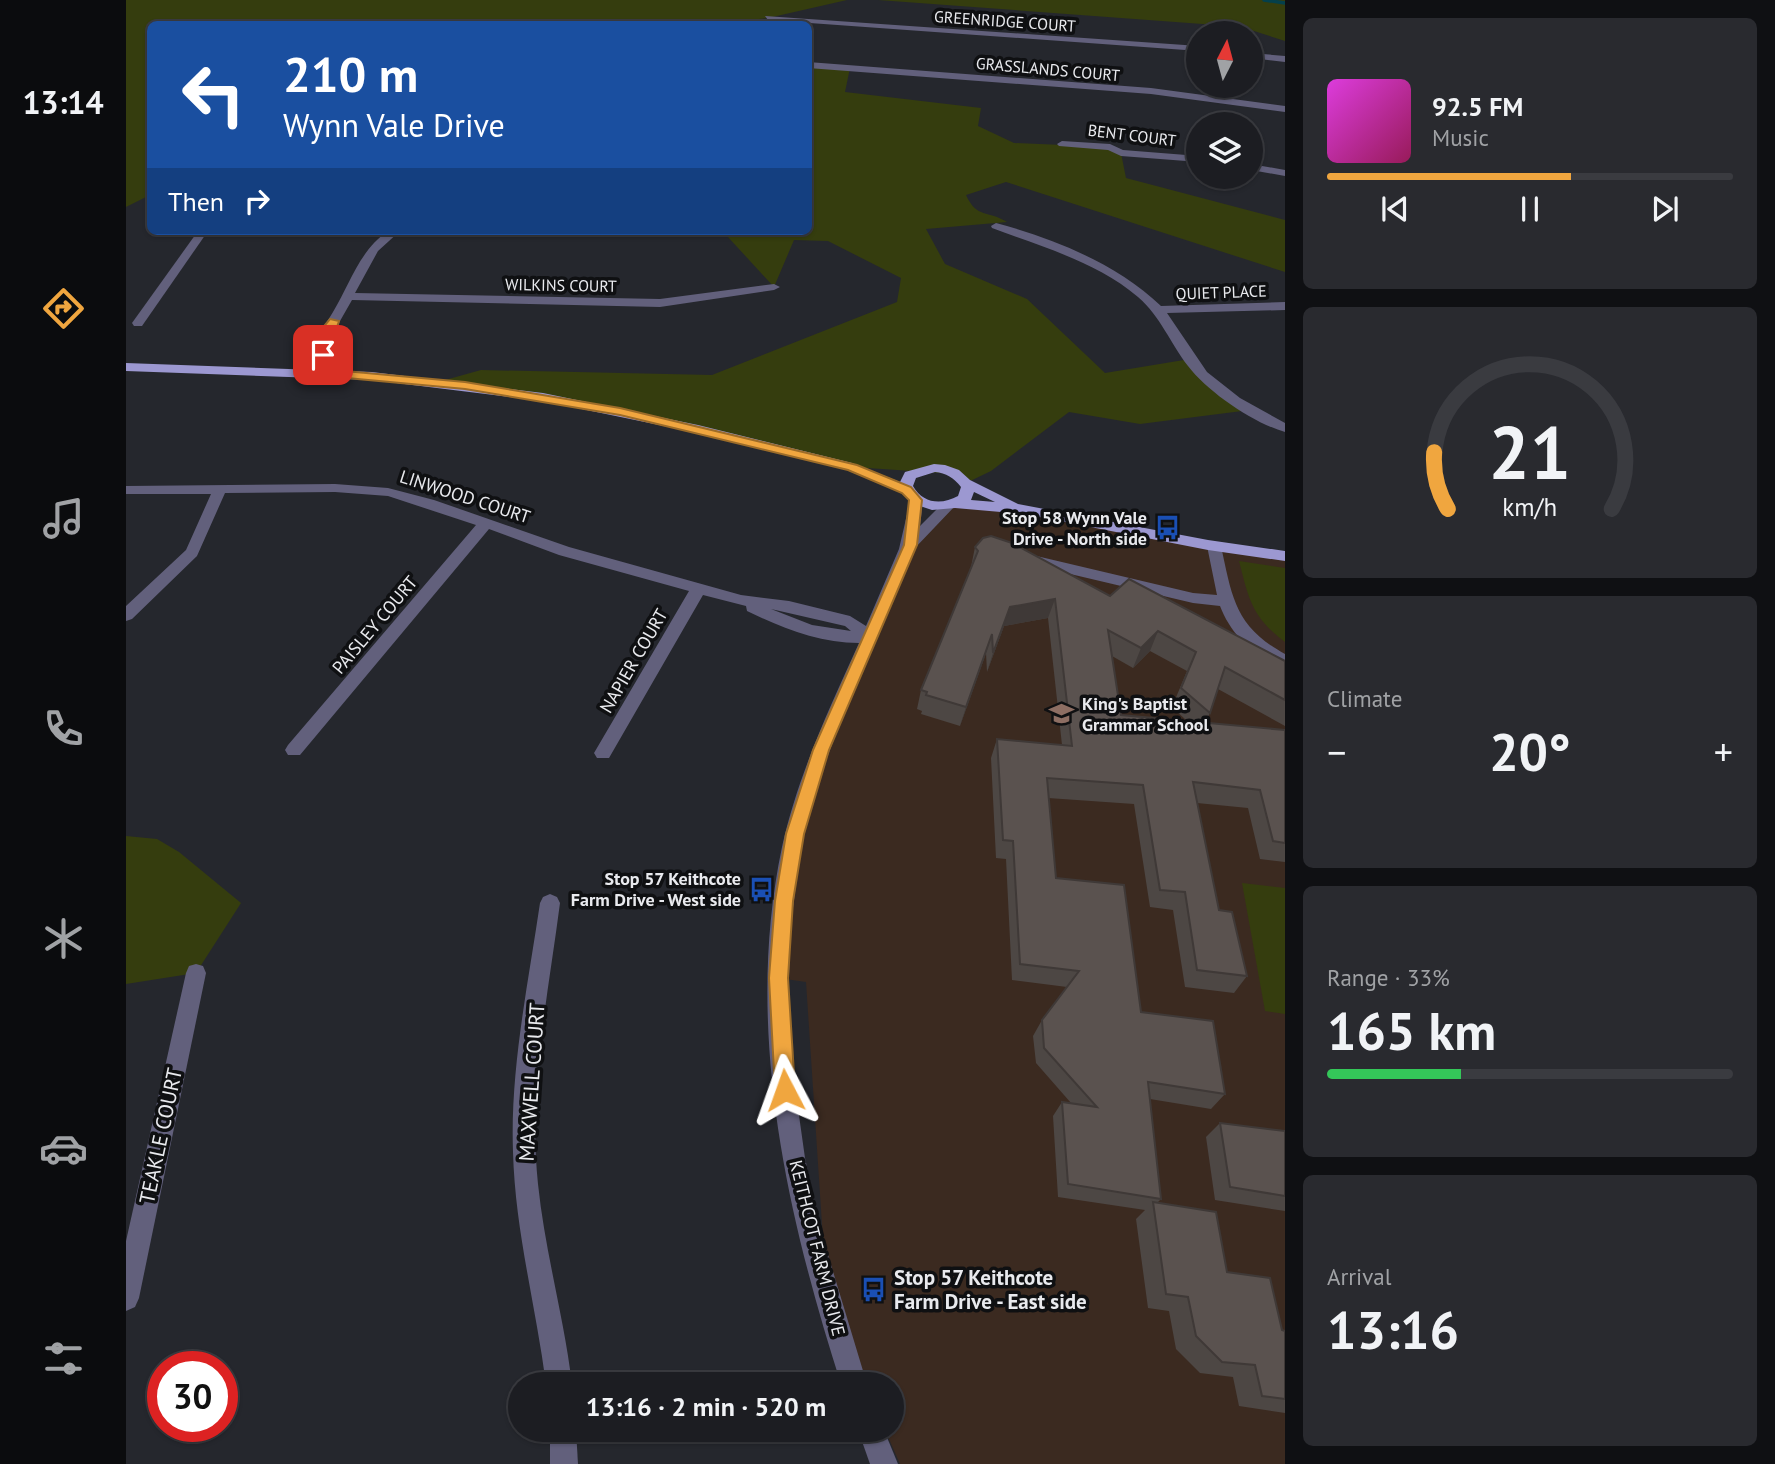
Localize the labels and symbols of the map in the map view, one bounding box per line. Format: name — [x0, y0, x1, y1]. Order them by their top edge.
street label: GREENRIDGE COURT — [933, 6, 1077, 36]
north arrow — [1186, 21, 1264, 98]
street label: GRASSLANDS COURT — [975, 53, 1121, 85]
street label: BENT COURT — [1087, 120, 1177, 150]
street label: WILKINS COURT — [505, 274, 617, 296]
street label: QUIET PLACE — [1175, 280, 1267, 304]
pin — [293, 325, 353, 385]
street label: LINWOOD COURT — [397, 465, 533, 528]
place label: Stop 58 Wynn Vale Drive - North side — [1002, 506, 1147, 550]
bus stop icon: Stop 58 Wynn Vale Drive - North side — [1153, 514, 1181, 542]
street label: PAISLEY COURT — [327, 571, 422, 678]
street label: NAPIER COURT — [594, 605, 673, 717]
place label: King's Baptist Grammar School — [1082, 692, 1209, 736]
school or university icon: King's Baptist Grammar School — [1048, 700, 1076, 728]
place label: Stop 57 Keithcote Farm Drive - West side — [571, 867, 741, 911]
bus stop icon: Stop 57 Keithcote Farm Drive - West side — [747, 875, 775, 903]
street label: MAXWELL COURT — [512, 1002, 551, 1162]
position arrow — [748, 1053, 822, 1127]
street label: TEAKLE COURT — [133, 1065, 188, 1206]
street label: KEITHCOT FARM DRIVE — [784, 1158, 850, 1338]
place label: Stop 57 Keithcote Farm Drive - East side — [894, 1264, 1087, 1315]
bus stop icon: Stop 57 Keithcote Farm Drive - East side — [860, 1276, 888, 1304]
speed limit sign: 30 — [147, 1351, 238, 1442]

